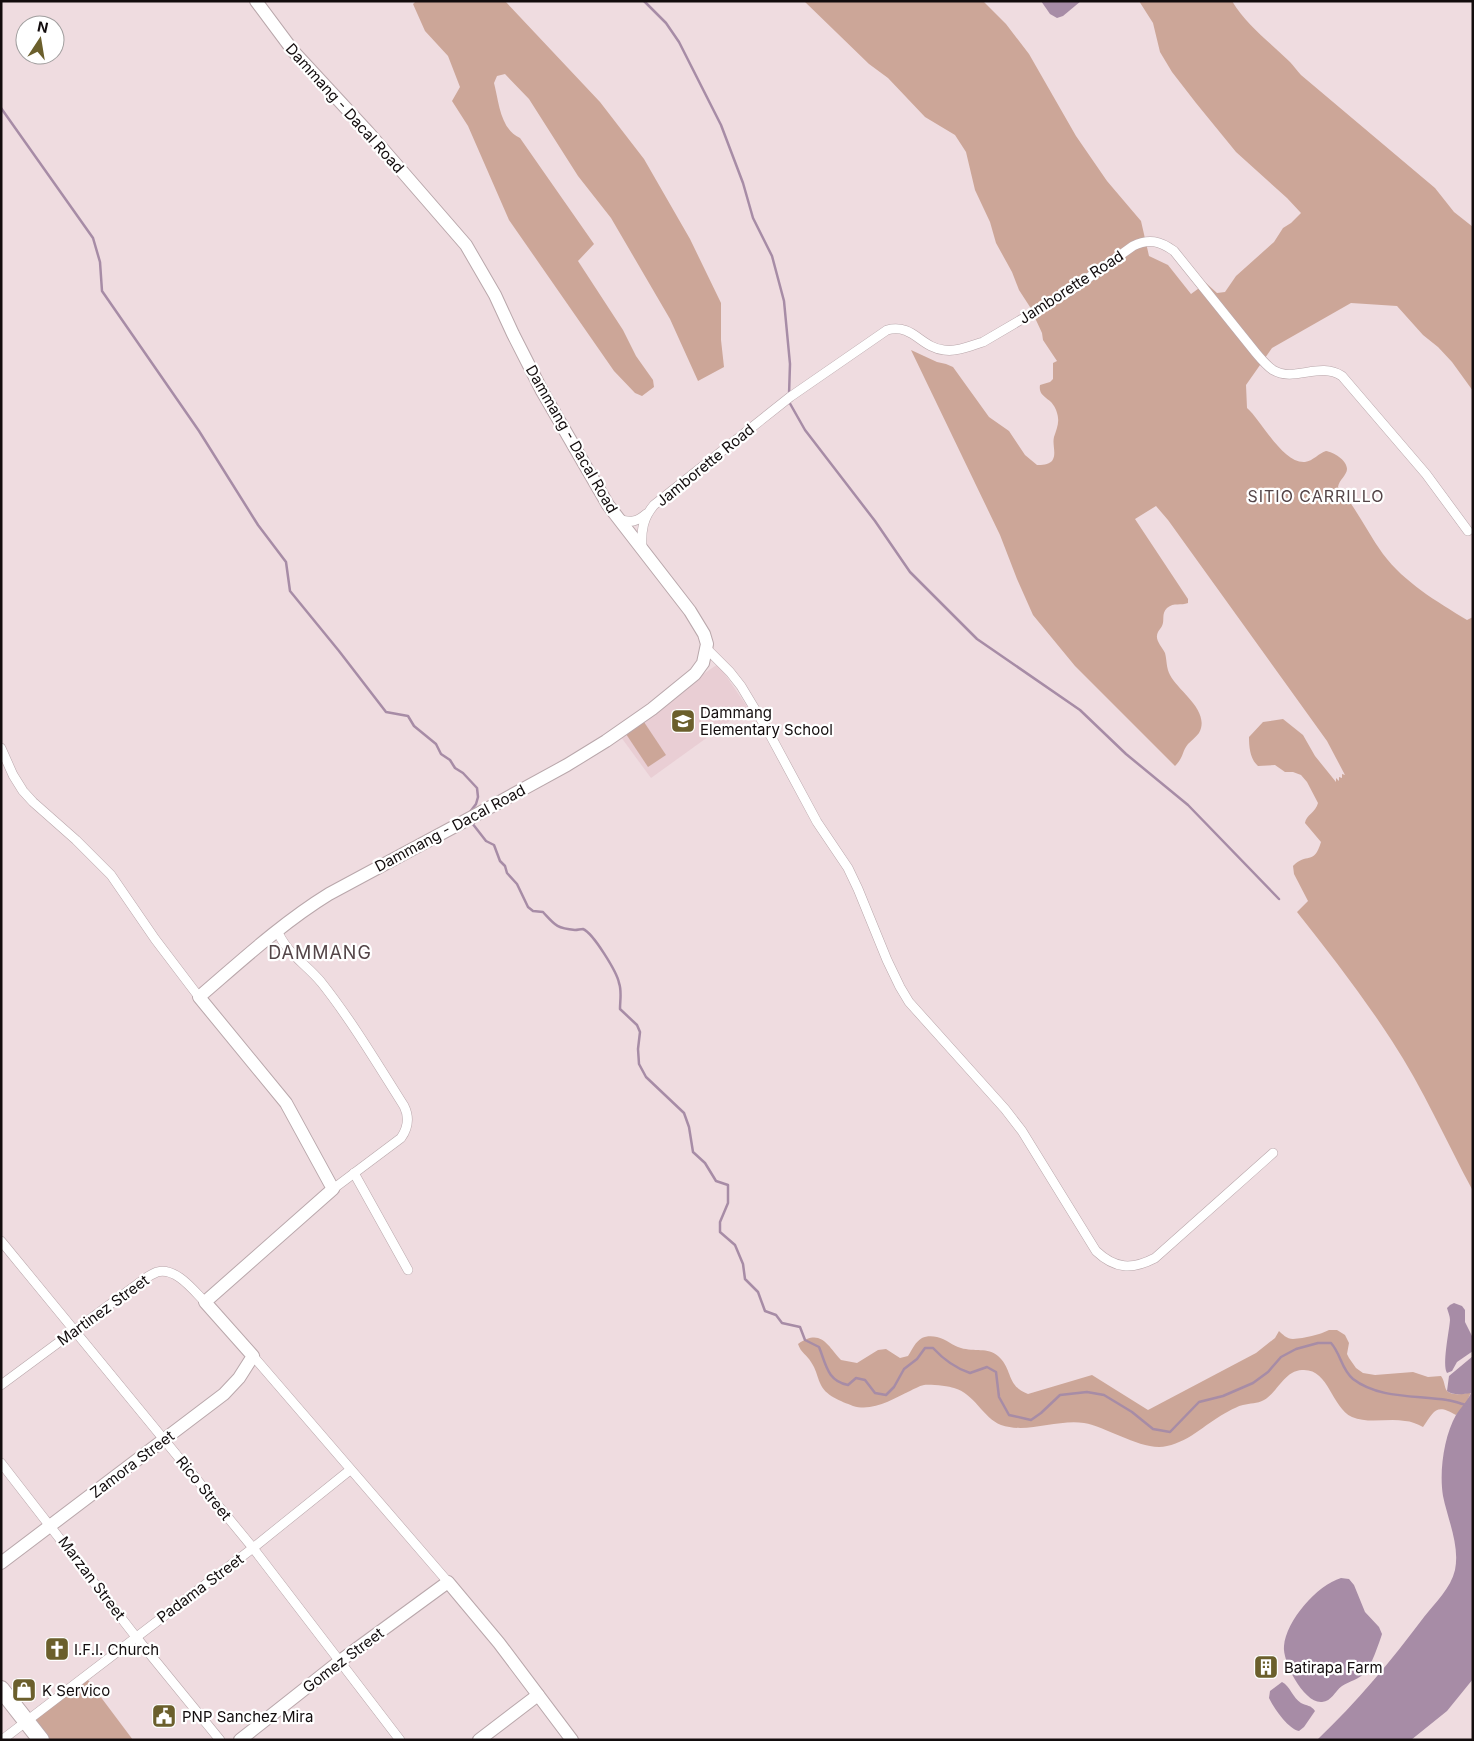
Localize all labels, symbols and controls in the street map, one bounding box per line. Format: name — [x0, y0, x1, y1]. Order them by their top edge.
north arrow — [15, 15, 65, 65]
text: N — [36, 17, 50, 36]
street label: Dammang - Dacal Road — [282, 39, 408, 177]
street label: Jamborette Road — [1015, 246, 1127, 328]
street label: Dammang - Dacal Road — [522, 362, 622, 516]
street label: Jamborette Road — [652, 420, 758, 510]
district label: SITIO CARRILLO — [1247, 486, 1385, 506]
place label: Dammang Elementary School — [700, 703, 833, 739]
school or university icon: Dammang Elementary School — [670, 708, 696, 734]
street label: Dammang - Dacal Road — [371, 780, 529, 876]
district label: DAMMANG — [268, 942, 372, 963]
street label: Martinez Street — [53, 1270, 153, 1350]
street label: Zamora Street — [86, 1426, 178, 1502]
street label: Rico Street — [172, 1452, 236, 1524]
street label: Marzan Street — [54, 1532, 130, 1624]
street label: Padama Street — [153, 1549, 247, 1627]
street label: Gomez Street — [299, 1623, 387, 1697]
church icon: I.F.I. Church — [44, 1636, 70, 1662]
place label: I.F.I. Church — [74, 1640, 159, 1659]
building icon: Batirapa Farm — [1253, 1654, 1279, 1680]
place label: Batirapa Farm — [1284, 1658, 1383, 1677]
shop icon: K Servico — [11, 1677, 37, 1703]
place label: K Servico — [42, 1681, 110, 1700]
public building icon: PNP Sanchez Mira — [151, 1703, 177, 1729]
place label: PNP Sanchez Mira — [182, 1707, 313, 1726]

